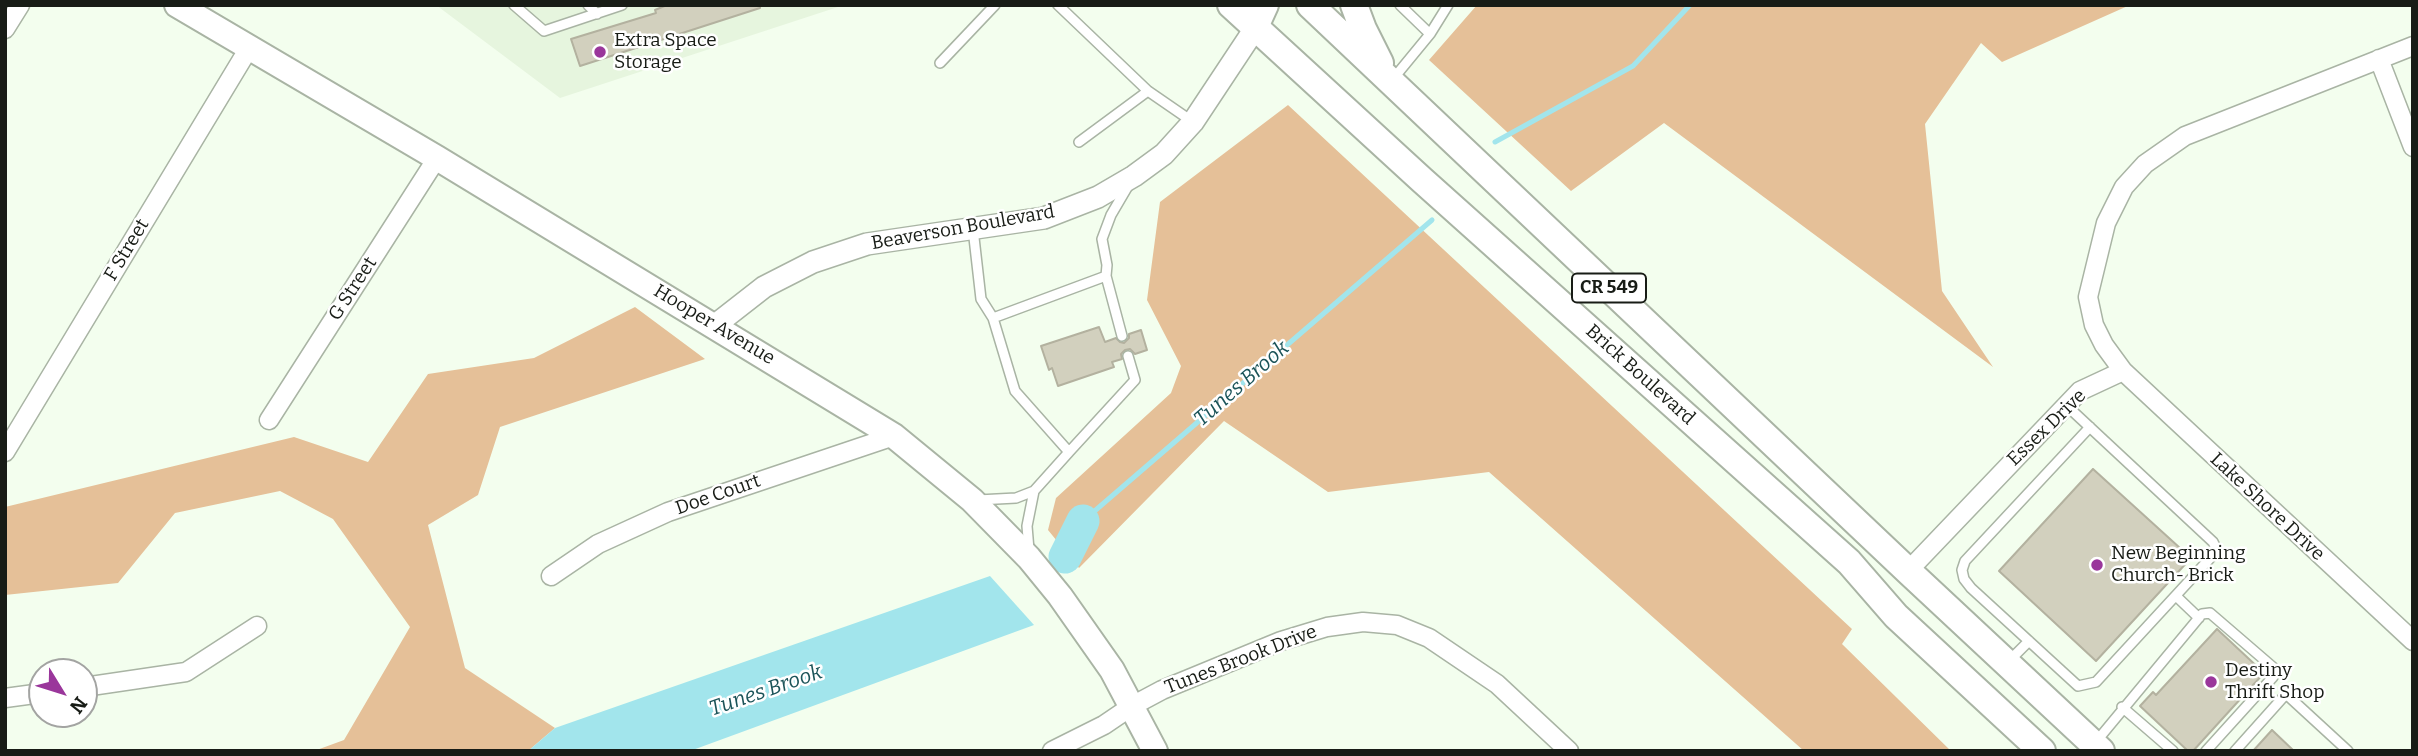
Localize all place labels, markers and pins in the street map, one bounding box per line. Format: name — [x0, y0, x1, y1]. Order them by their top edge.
place label: Extra Space Storage — [614, 30, 717, 74]
marker: Extra Space Storage — [592, 44, 608, 60]
place label: New Beginning Church- Brick — [2111, 543, 2246, 587]
marker: New Beginning Church- Brick — [2089, 557, 2105, 573]
place label: Destiny Thrift Shop — [2225, 660, 2324, 704]
marker: Destiny Thrift Shop — [2203, 674, 2219, 690]

